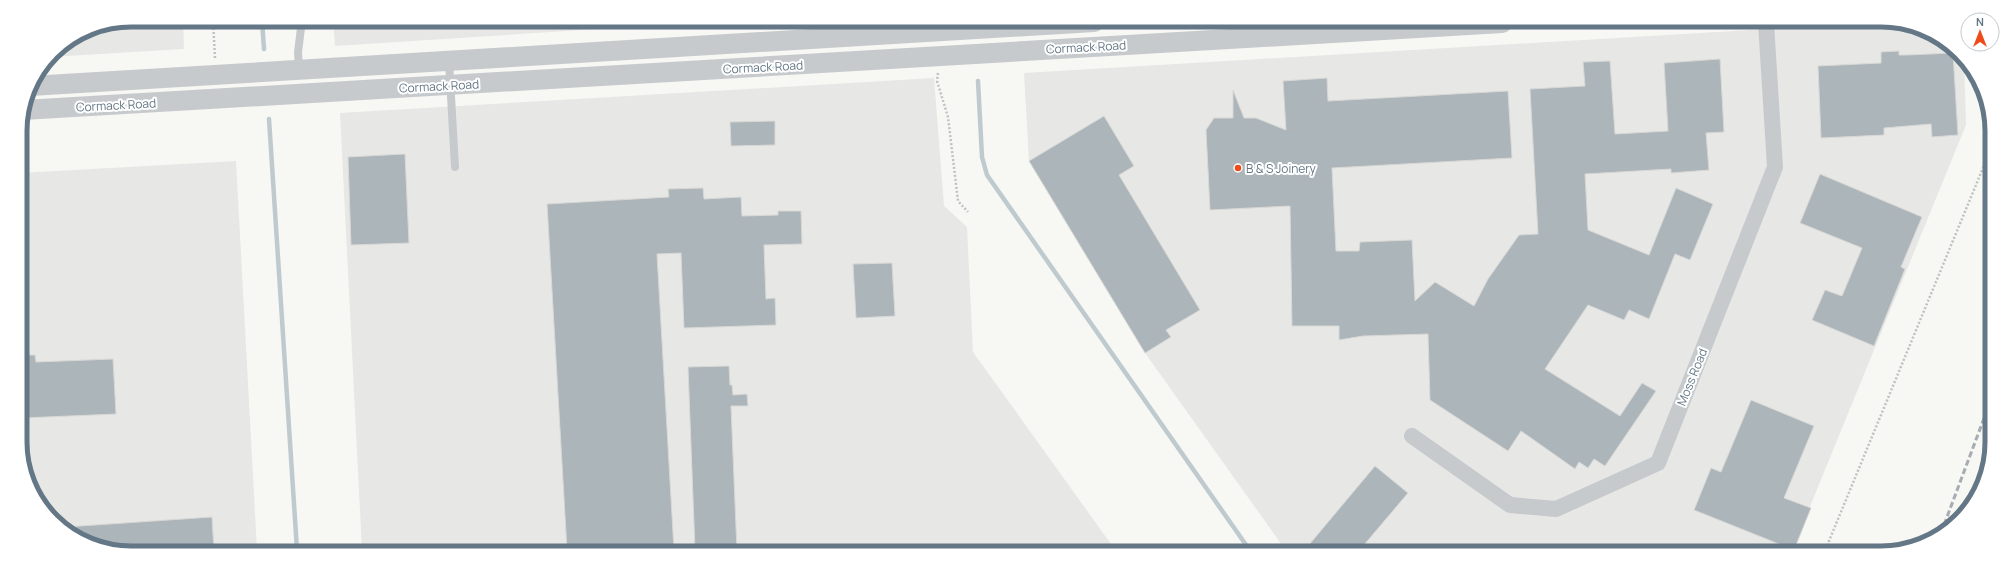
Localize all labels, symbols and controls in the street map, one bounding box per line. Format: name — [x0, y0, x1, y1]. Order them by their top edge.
north arrow — [1960, 12, 2000, 52]
text: N — [1976, 14, 1984, 29]
street label: Cormack Road — [1045, 36, 1127, 58]
street label: Cormack Road — [722, 56, 804, 78]
street label: Cormack Road — [398, 75, 480, 97]
street label: Cormack Road — [75, 94, 157, 116]
place label: B & S Joinery — [1246, 160, 1317, 177]
marker: B & S Joinery — [1233, 163, 1243, 173]
street label: Moss Road — [1673, 346, 1711, 408]

